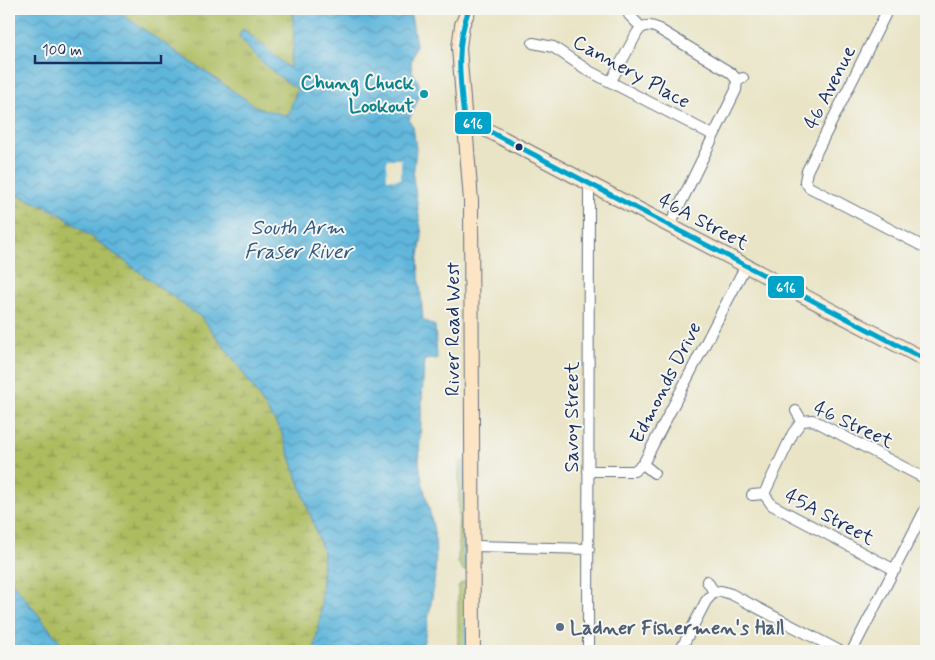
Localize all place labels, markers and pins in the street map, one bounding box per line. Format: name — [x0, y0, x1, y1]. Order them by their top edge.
place label: Chung Chuck Lookout — [300, 70, 415, 120]
marker: Chung Chuck Lookout — [418, 88, 430, 100]
unlabelled marker — [514, 142, 524, 152]
place label: Ladner Fishermen's Hall — [570, 615, 785, 642]
marker: Ladner Fishermen's Hall — [554, 621, 566, 633]

